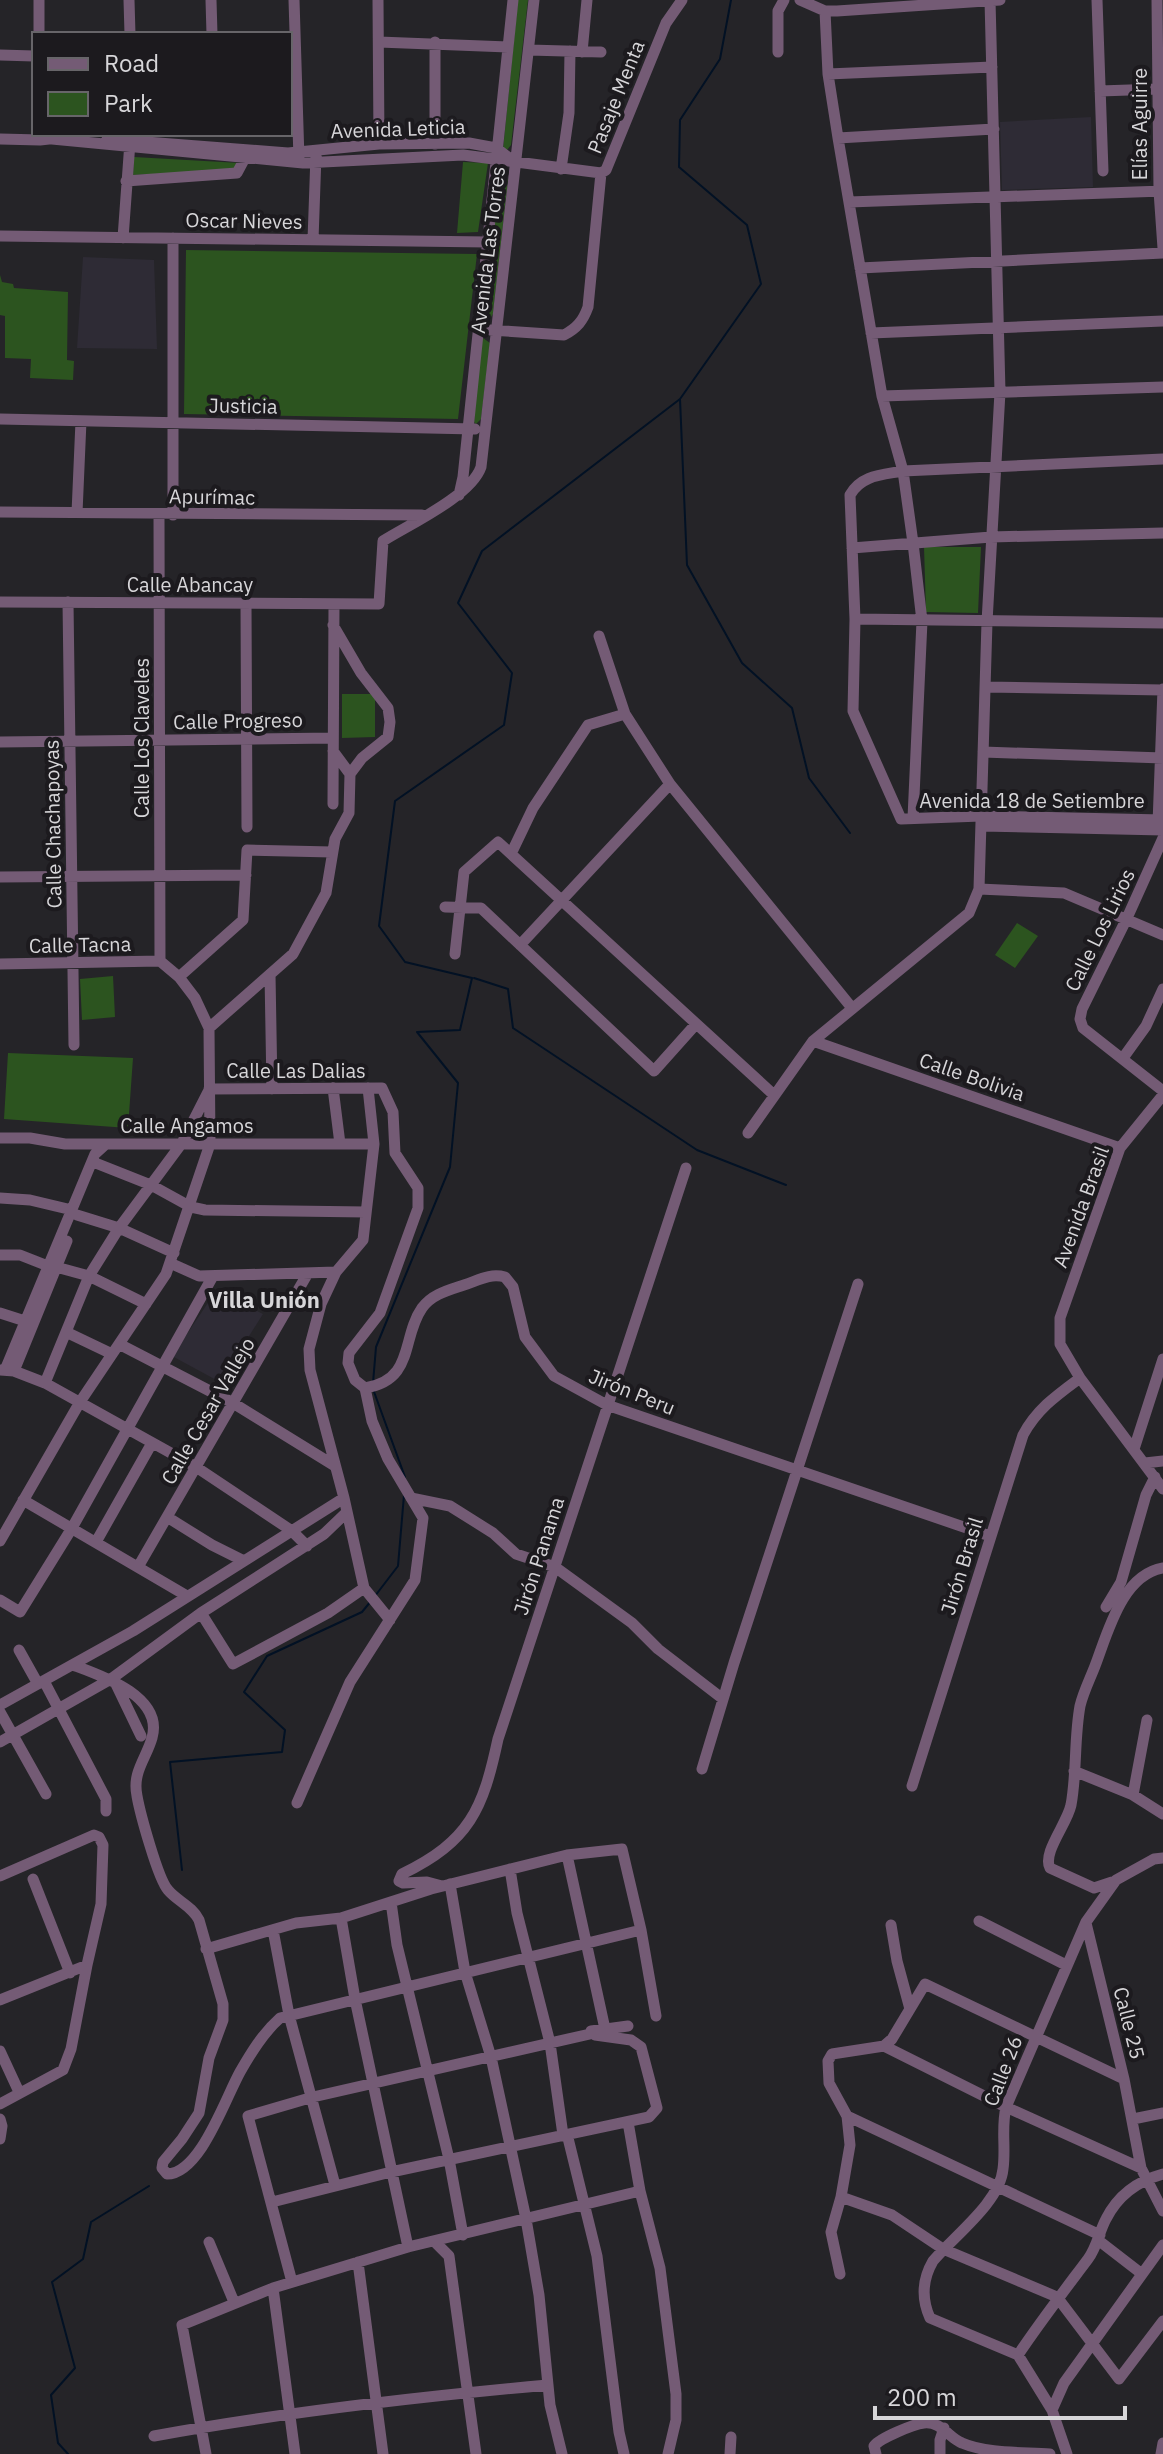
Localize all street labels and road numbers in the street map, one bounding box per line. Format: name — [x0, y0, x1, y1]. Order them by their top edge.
street label: Pasaje Menta — [581, 36, 651, 158]
street label: Elías Aguirre — [1126, 68, 1153, 180]
street label: Avenida Leticia — [330, 113, 466, 144]
street label: Avenida Las Torres — [464, 165, 511, 335]
street label: Oscar Nieves — [185, 206, 303, 235]
street label: Justicia — [208, 391, 278, 420]
street label: Apurímac — [169, 482, 255, 511]
street label: Calle Abancay — [127, 571, 253, 598]
street label: Calle Los Claveles — [128, 658, 155, 818]
street label: Calle Progreso — [173, 706, 303, 735]
street label: Calle Chachapoyas — [38, 739, 67, 909]
street label: Avenida 18 de Setiembre — [919, 787, 1145, 814]
street label: Calle Los Lirios — [1058, 864, 1141, 996]
street label: Calle Tacna — [29, 930, 132, 959]
street label: Calle Bolivia — [916, 1046, 1029, 1107]
street label: Calle Las Dalias — [226, 1057, 366, 1084]
street label: Calle Angamos — [120, 1112, 254, 1139]
street label: Avenida Brasil — [1046, 1142, 1115, 1271]
street label: Calle Cesar Vallejo — [154, 1332, 261, 1489]
street label: Jirón Peru — [585, 1362, 679, 1421]
street label: Jirón Panama — [507, 1493, 570, 1618]
street label: Jirón Brasil — [934, 1514, 989, 1618]
street label: Calle 25 — [1107, 1984, 1151, 2062]
street label: Calle 26 — [977, 2032, 1028, 2110]

